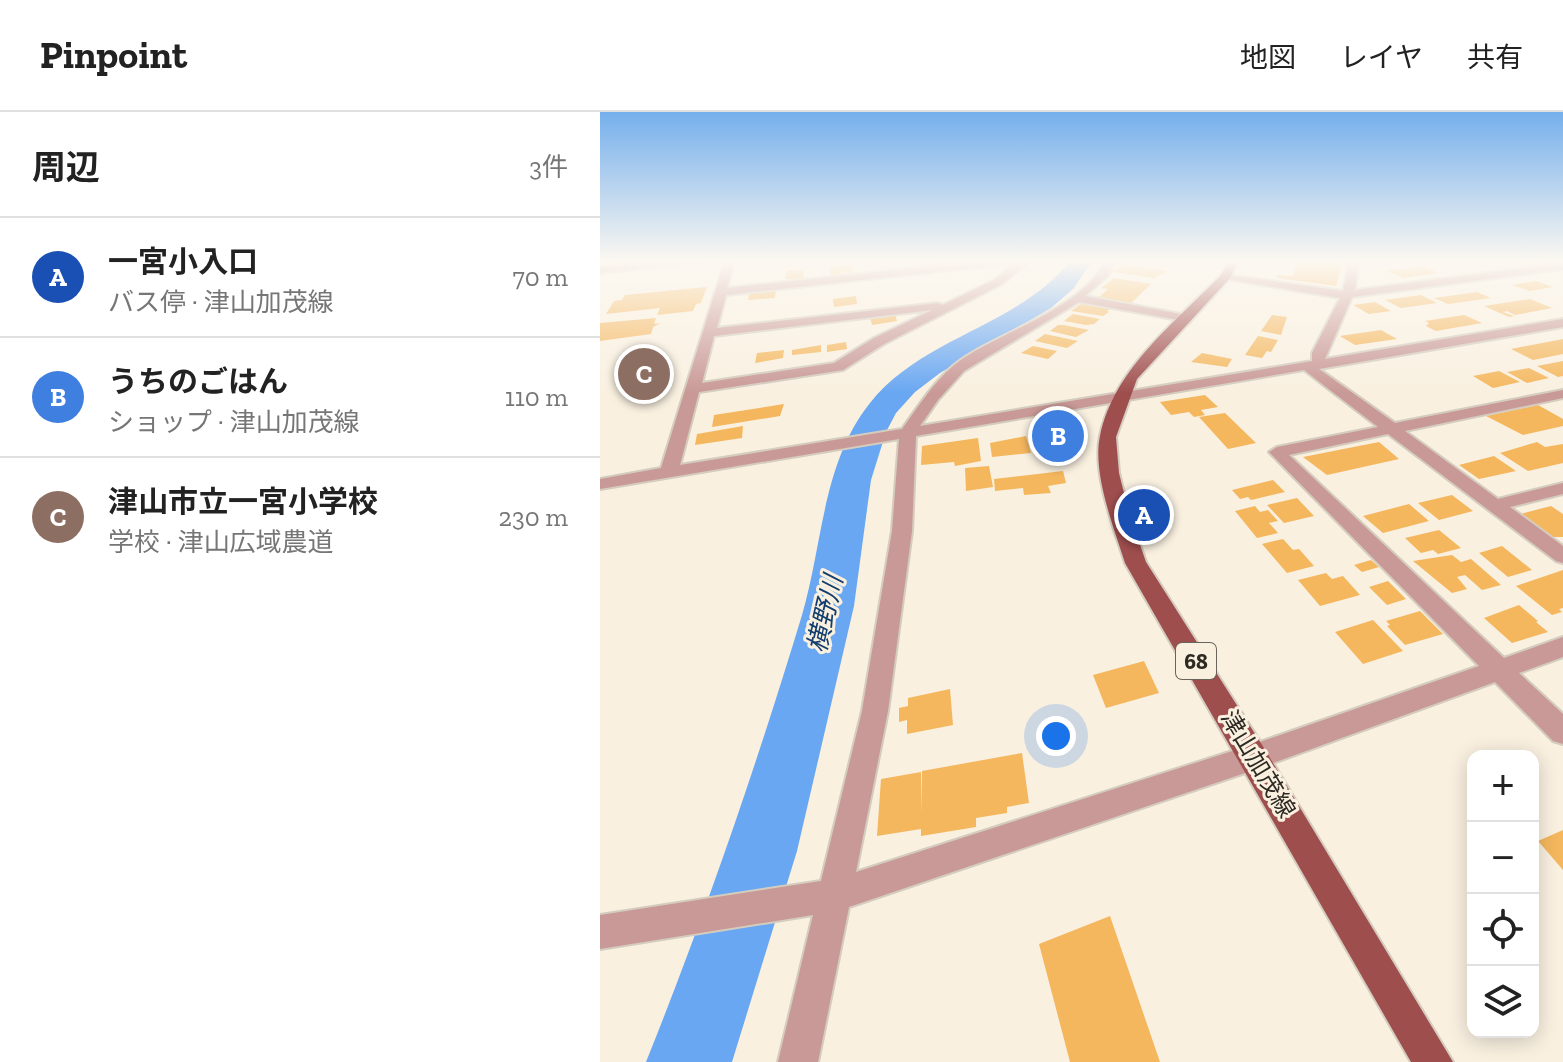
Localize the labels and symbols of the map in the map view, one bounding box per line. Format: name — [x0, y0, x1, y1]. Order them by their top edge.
pin: C — [618, 344, 670, 404]
pin: B — [1032, 406, 1084, 466]
pin: A — [1118, 485, 1170, 545]
water label: 横野川 — [801, 569, 850, 656]
road number: 68 — [1176, 643, 1216, 679]
street label: 津山加茂線 — [1215, 705, 1302, 823]
your location — [1036, 716, 1076, 756]

